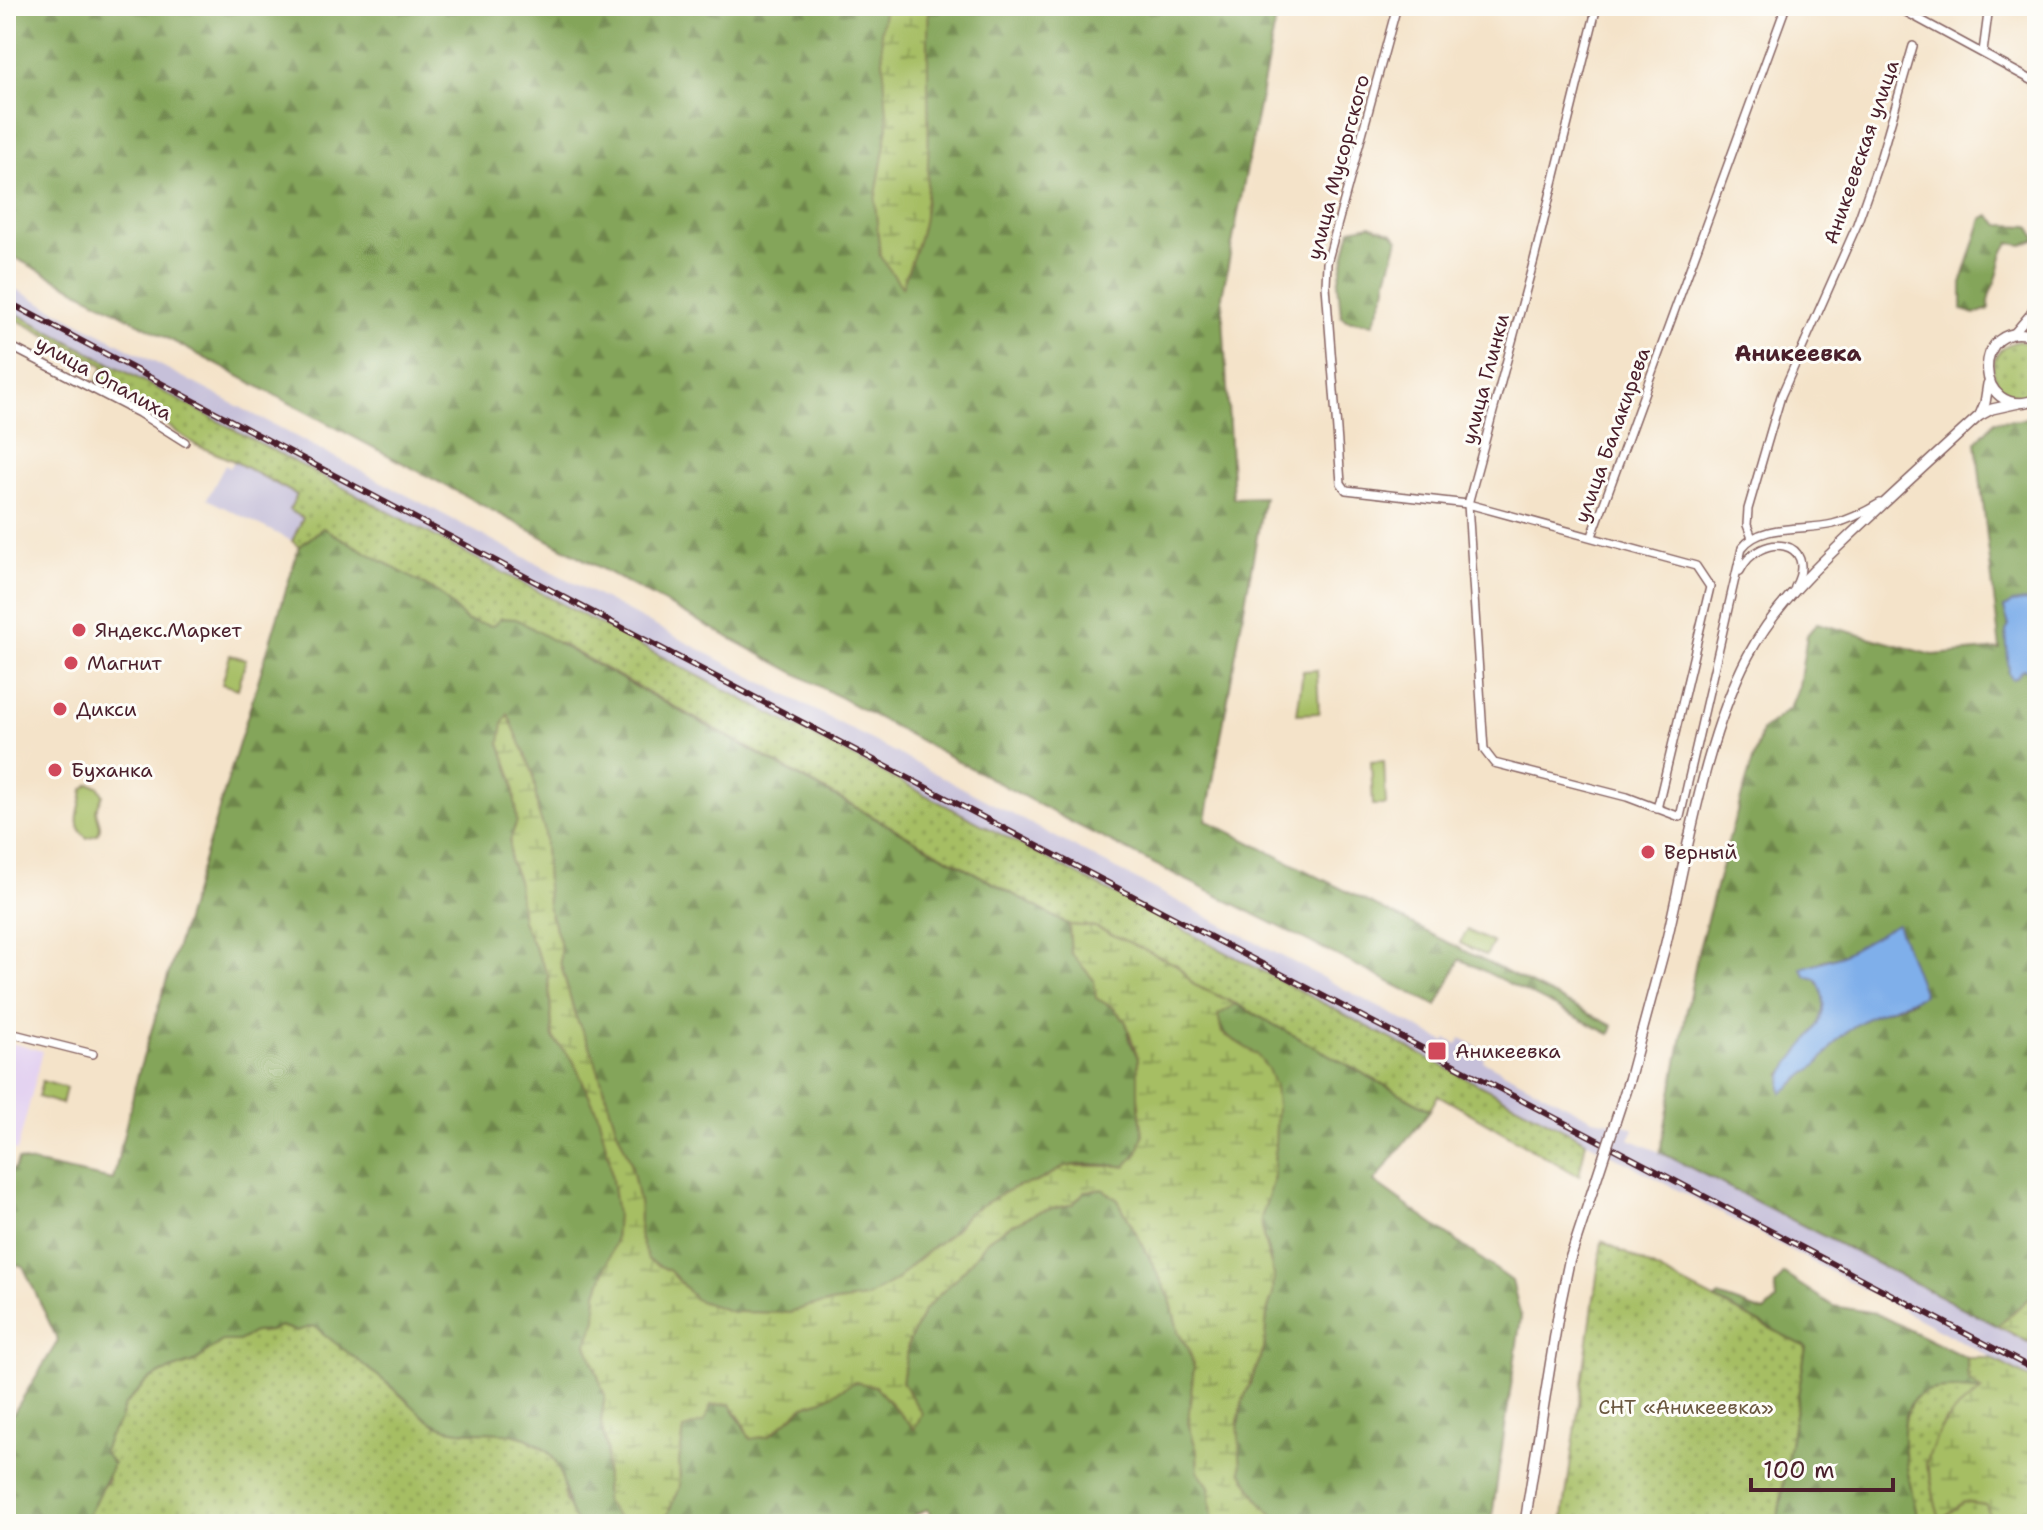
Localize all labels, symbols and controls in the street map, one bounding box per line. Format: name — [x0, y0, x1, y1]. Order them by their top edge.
street label: Аникеевская улица — [1817, 56, 1905, 248]
street label: улица Мусоргского — [1301, 72, 1375, 262]
street label: улица Глинки — [1455, 311, 1515, 447]
street label: улица Опалиха — [31, 330, 177, 427]
district label: Аникеевка — [1734, 339, 1862, 368]
street label: улица Балакирева — [1568, 343, 1656, 526]
place label: Яндекс.Маркет — [95, 617, 242, 643]
marker: Яндекс.Маркет — [70, 621, 88, 639]
place label: Магнит — [87, 650, 162, 676]
marker: Магнит — [62, 654, 80, 672]
place label: Дикси — [76, 696, 137, 722]
marker: Дикси — [51, 700, 69, 718]
place label: Буханка — [71, 757, 153, 783]
marker: Буханка — [46, 761, 64, 779]
place label: Верный — [1664, 839, 1737, 865]
marker: Верный — [1639, 843, 1657, 861]
place label: Аникеевка — [1455, 1038, 1561, 1064]
marker: Аникеевка — [1426, 1040, 1448, 1062]
park label: СНТ «Аникеевка» — [1598, 1394, 1774, 1420]
scale bar — [1751, 1442, 1893, 1492]
text: 100 m — [1763, 1454, 1835, 1486]

